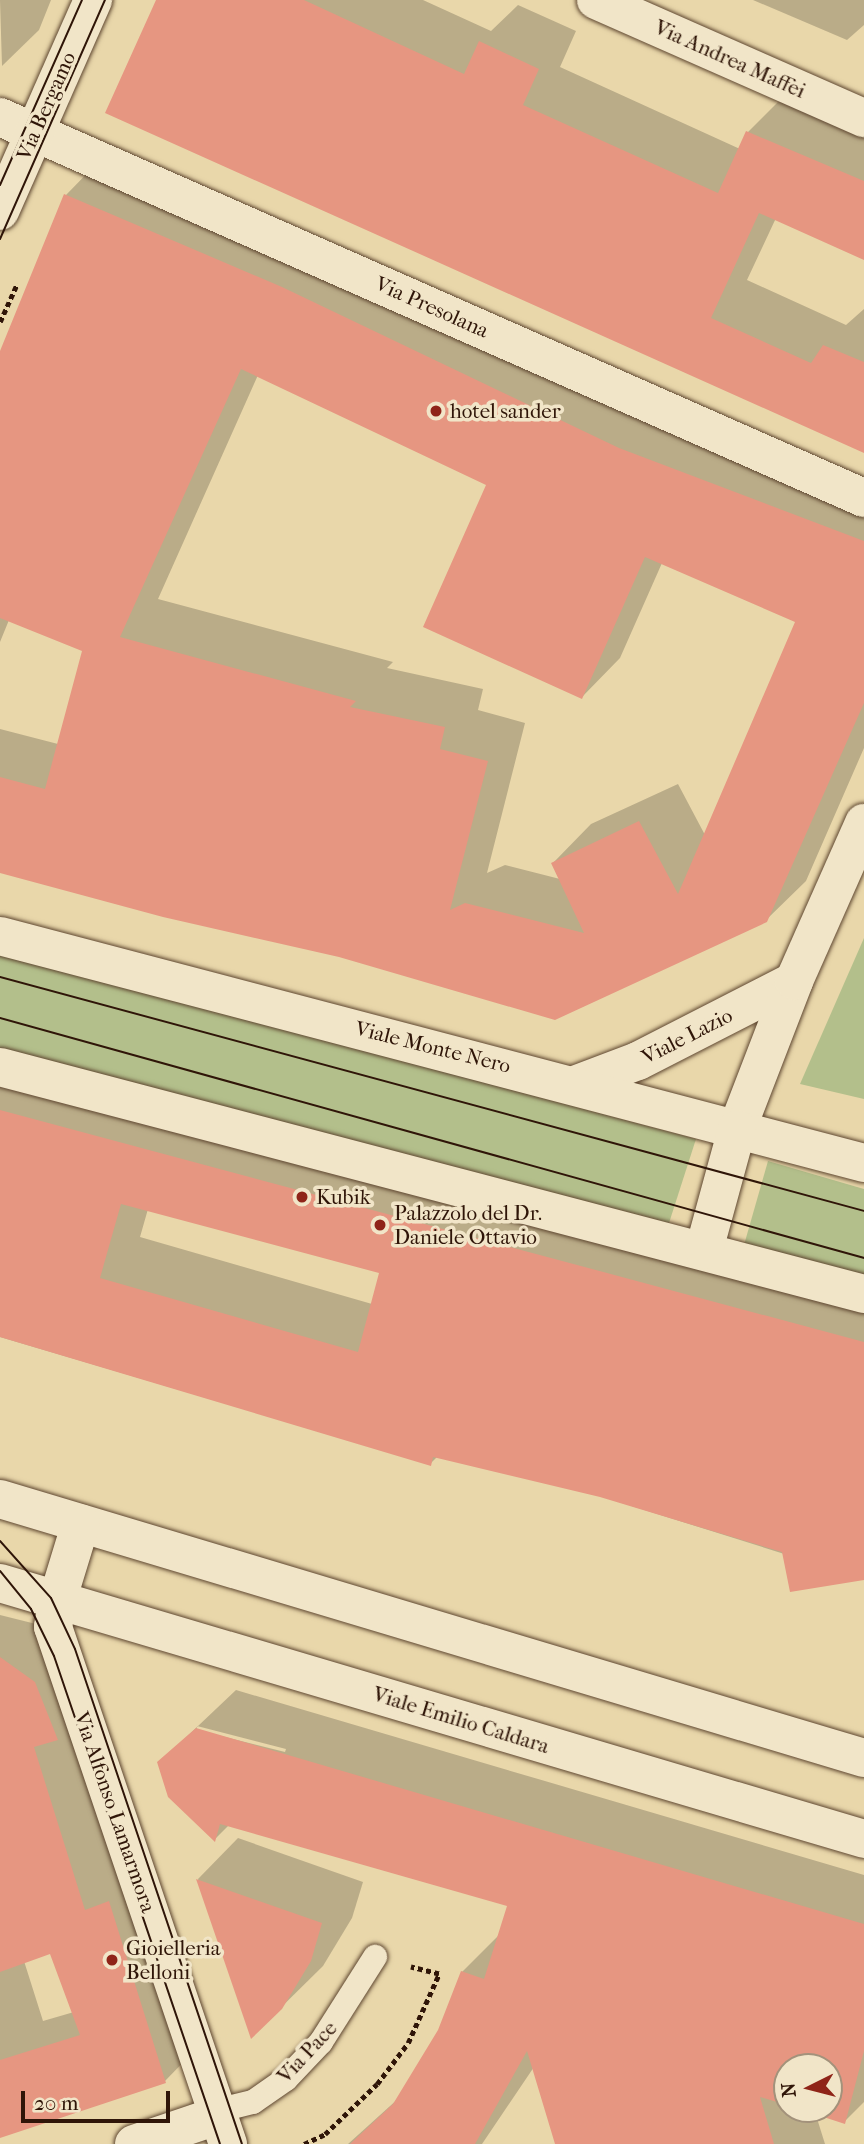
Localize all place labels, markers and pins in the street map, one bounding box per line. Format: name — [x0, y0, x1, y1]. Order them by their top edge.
place label: hotel sander — [450, 398, 561, 424]
marker: hotel sander — [428, 403, 444, 419]
place label: Kubik — [316, 1184, 371, 1210]
marker: Kubik — [294, 1189, 310, 1205]
place label: Palazzolo del Dr. Daniele Ottavio — [394, 1200, 542, 1250]
marker: Palazzolo del Dr. Daniele Ottavio — [372, 1217, 388, 1233]
place label: Gioielleria Belloni — [126, 1935, 220, 1985]
marker: Gioielleria Belloni — [104, 1952, 120, 1968]

